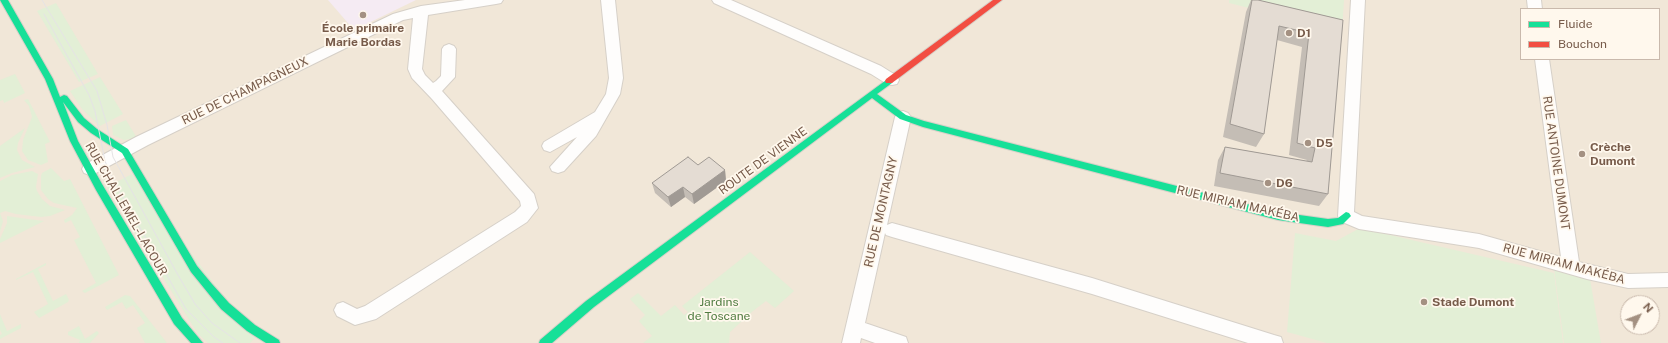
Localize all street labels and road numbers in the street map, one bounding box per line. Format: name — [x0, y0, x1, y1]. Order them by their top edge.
street label: RUE DE CHAMPAGNEUX — [179, 54, 311, 128]
street label: RUE ANTOINE DUMONT — [1539, 95, 1573, 231]
street label: ROUTE DE VIENNE — [716, 124, 810, 198]
street label: RUE CHALLEMEL-LACOUR — [82, 140, 170, 278]
street label: RUE DE MONTAGNY — [861, 155, 901, 269]
street label: RUE MIRIAM MAKÉBA — [1175, 183, 1301, 225]
street label: RUE MIRIAM MAKÉBA — [1501, 241, 1627, 287]

